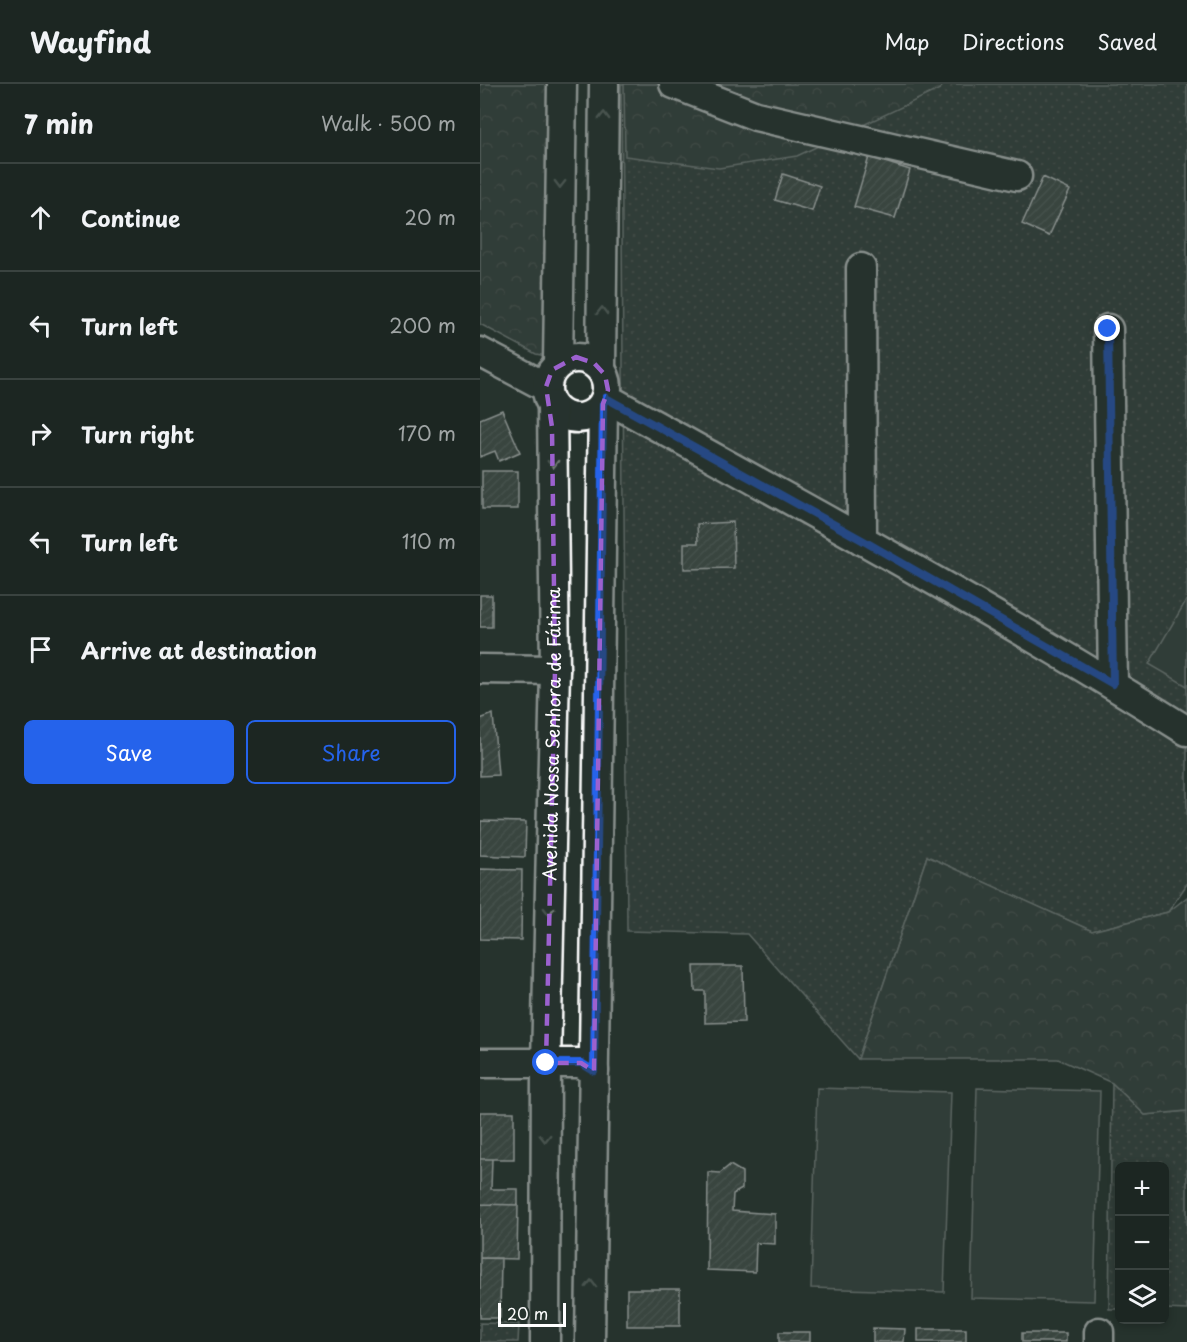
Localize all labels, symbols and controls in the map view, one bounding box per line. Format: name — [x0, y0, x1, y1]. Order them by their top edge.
text: Wayfind — [30, 20, 151, 63]
text: Map — [884, 25, 929, 57]
text: Directions — [962, 25, 1064, 57]
text: Saved — [1097, 25, 1157, 57]
text: 7 min — [24, 104, 94, 143]
text: Walk · 500 m — [321, 108, 456, 138]
one-way arrow — [598, 111, 610, 120]
one-way arrow — [554, 180, 566, 189]
icon: ahead — [24, 201, 57, 234]
text: Continue — [81, 201, 180, 234]
text: 20 m — [404, 202, 456, 232]
one-way arrow — [596, 306, 608, 315]
icon: left — [24, 309, 57, 342]
text: Turn left — [81, 309, 178, 342]
text: 200 m — [389, 310, 456, 340]
route end — [1094, 315, 1120, 341]
icon: right — [24, 417, 57, 450]
text: Turn right — [81, 417, 194, 450]
text: 170 m — [398, 418, 456, 448]
one-way arrow — [546, 459, 559, 468]
icon: left — [24, 525, 57, 558]
text: Turn left — [81, 525, 178, 558]
text: 110 m — [402, 526, 456, 556]
street label: Avenida Nossa Senhora de Fátima — [535, 587, 567, 881]
icon: arrive — [24, 633, 57, 666]
text: Arrive at destination — [81, 633, 317, 666]
button: Save — [24, 720, 234, 784]
button: Share — [246, 720, 456, 784]
one-way arrow — [543, 906, 556, 915]
route start — [532, 1049, 558, 1075]
one-way arrow — [539, 1133, 552, 1142]
map controls — [1115, 1162, 1169, 1324]
button: + — [1115, 1162, 1169, 1216]
button: − — [1115, 1216, 1169, 1270]
button: layers — [1115, 1270, 1169, 1324]
one-way arrow — [585, 1279, 597, 1288]
scale bar — [498, 1300, 566, 1328]
text: 20 m — [507, 1301, 548, 1325]

